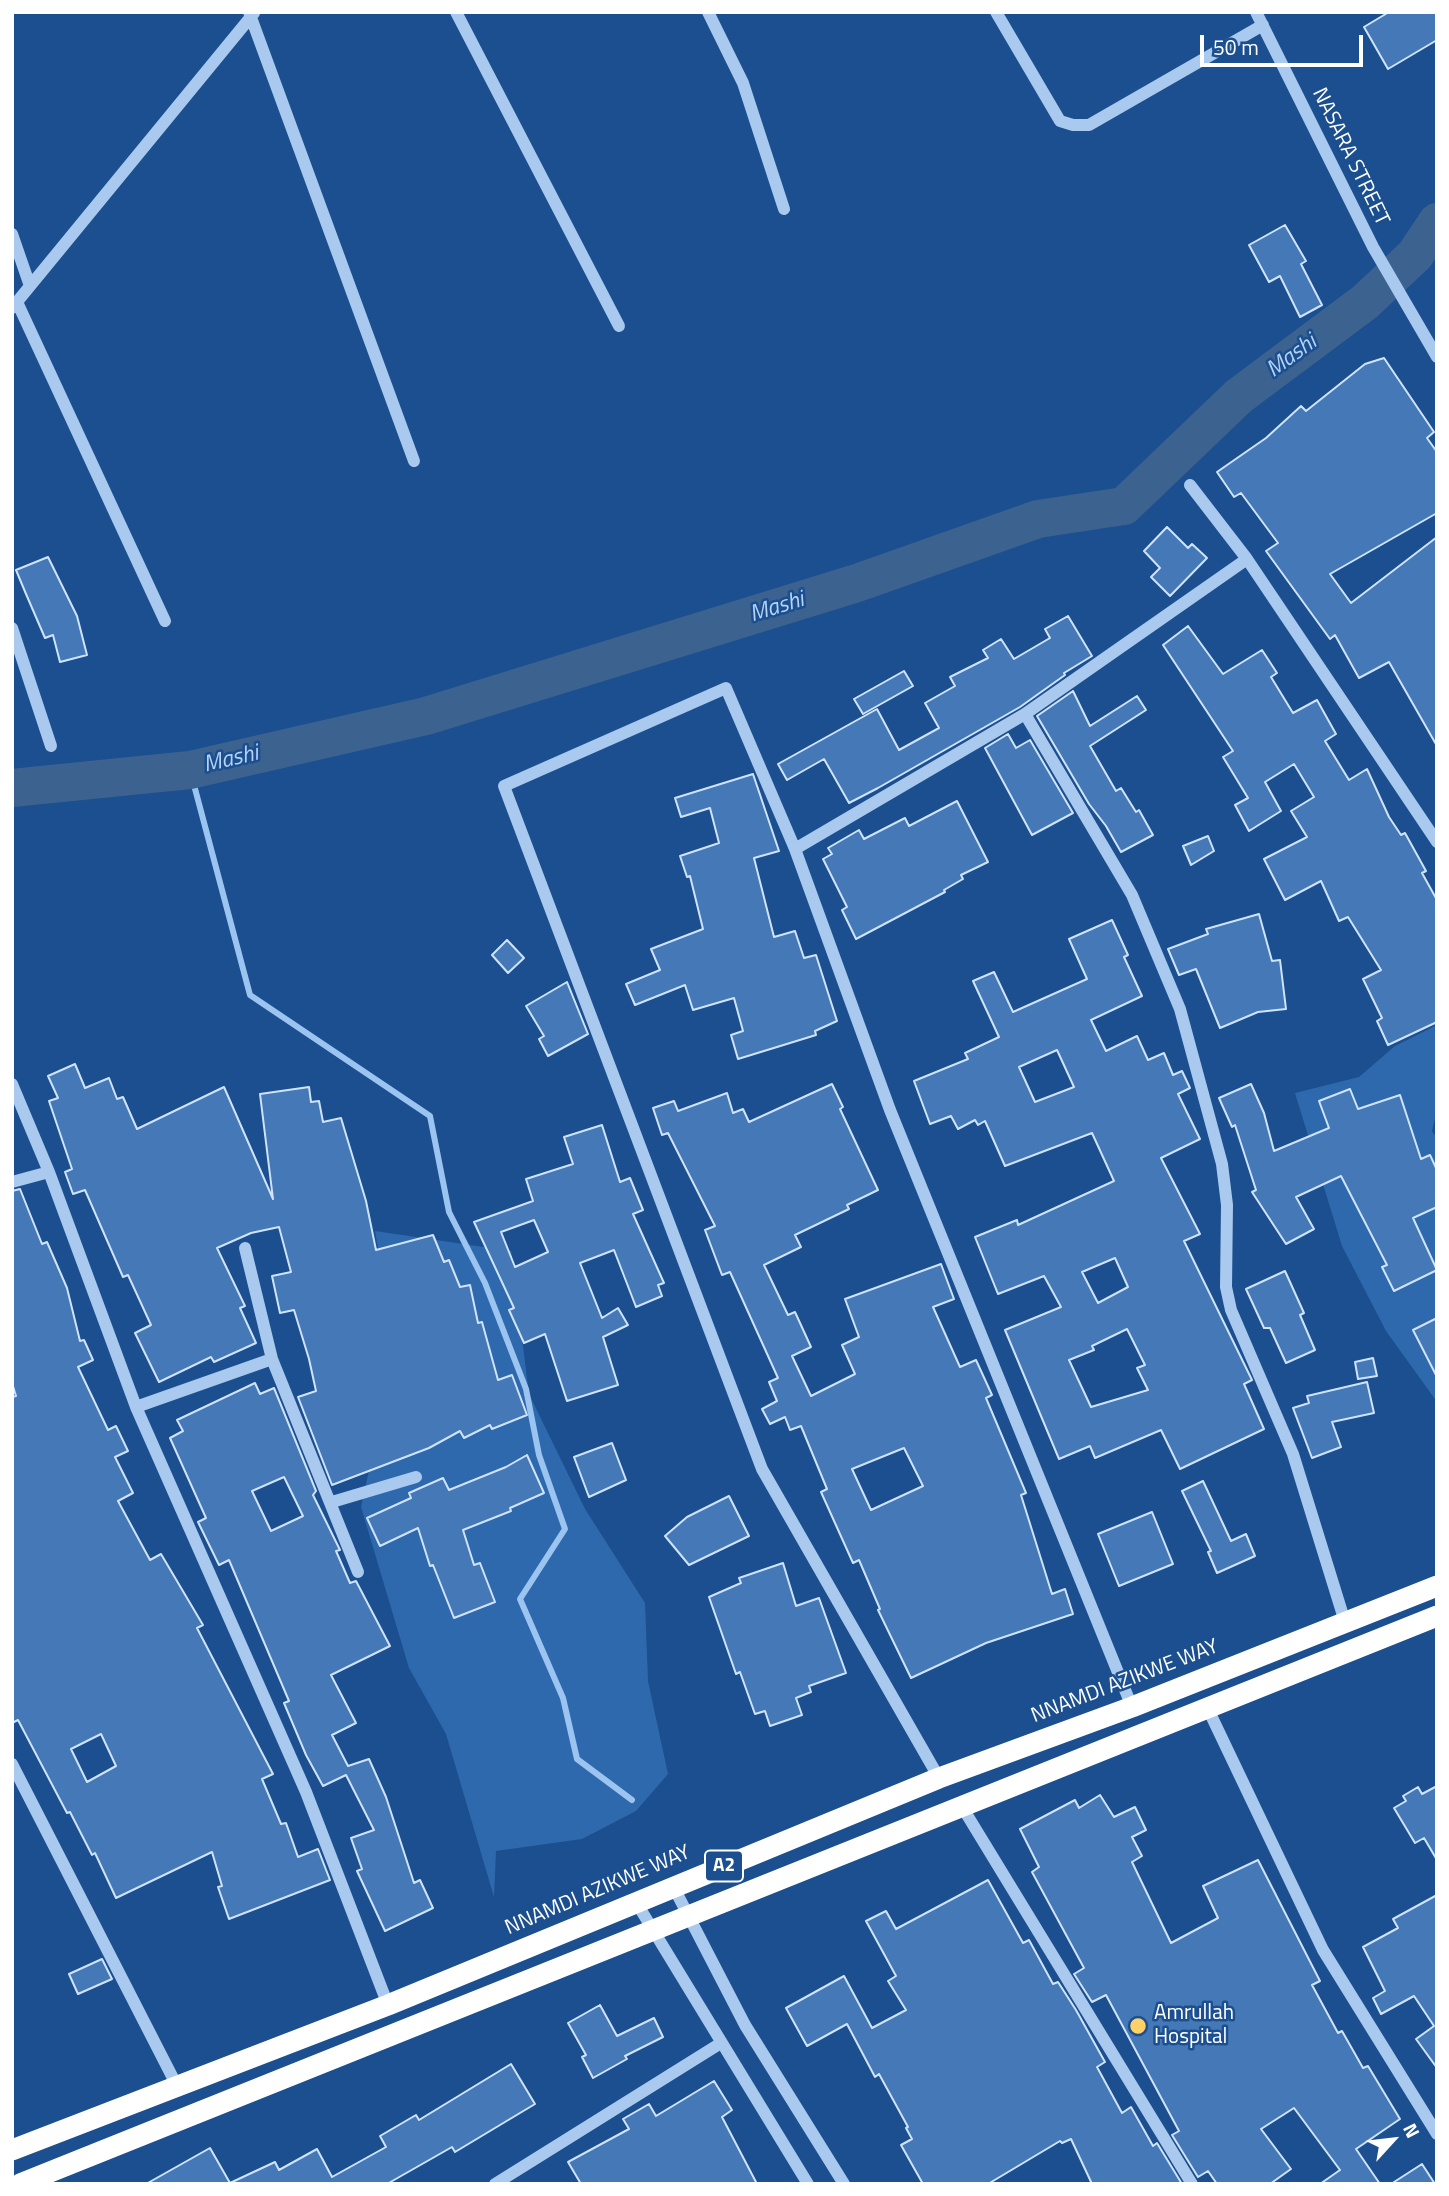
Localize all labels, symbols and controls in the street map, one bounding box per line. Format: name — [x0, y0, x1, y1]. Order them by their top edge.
scale bar — [1204, 21, 1367, 65]
text: 50 m — [1213, 31, 1259, 63]
street label: NASARA STREET — [1306, 84, 1394, 230]
water label: Mashi — [1261, 330, 1323, 384]
water label: Mashi — [746, 587, 808, 629]
water label: Mashi — [201, 740, 261, 780]
street label: NNAMDI AZIKWE WAY — [1028, 1635, 1222, 1729]
street label: NNAMDI AZIKWE WAY — [502, 1841, 694, 1941]
road number: A2 — [705, 1850, 743, 1882]
place label: Amrullah Hospital — [1154, 2001, 1234, 2051]
marker: Amrullah Hospital — [1128, 2016, 1148, 2036]
north arrow — [1358, 2105, 1428, 2175]
text: N — [1396, 2118, 1428, 2143]

